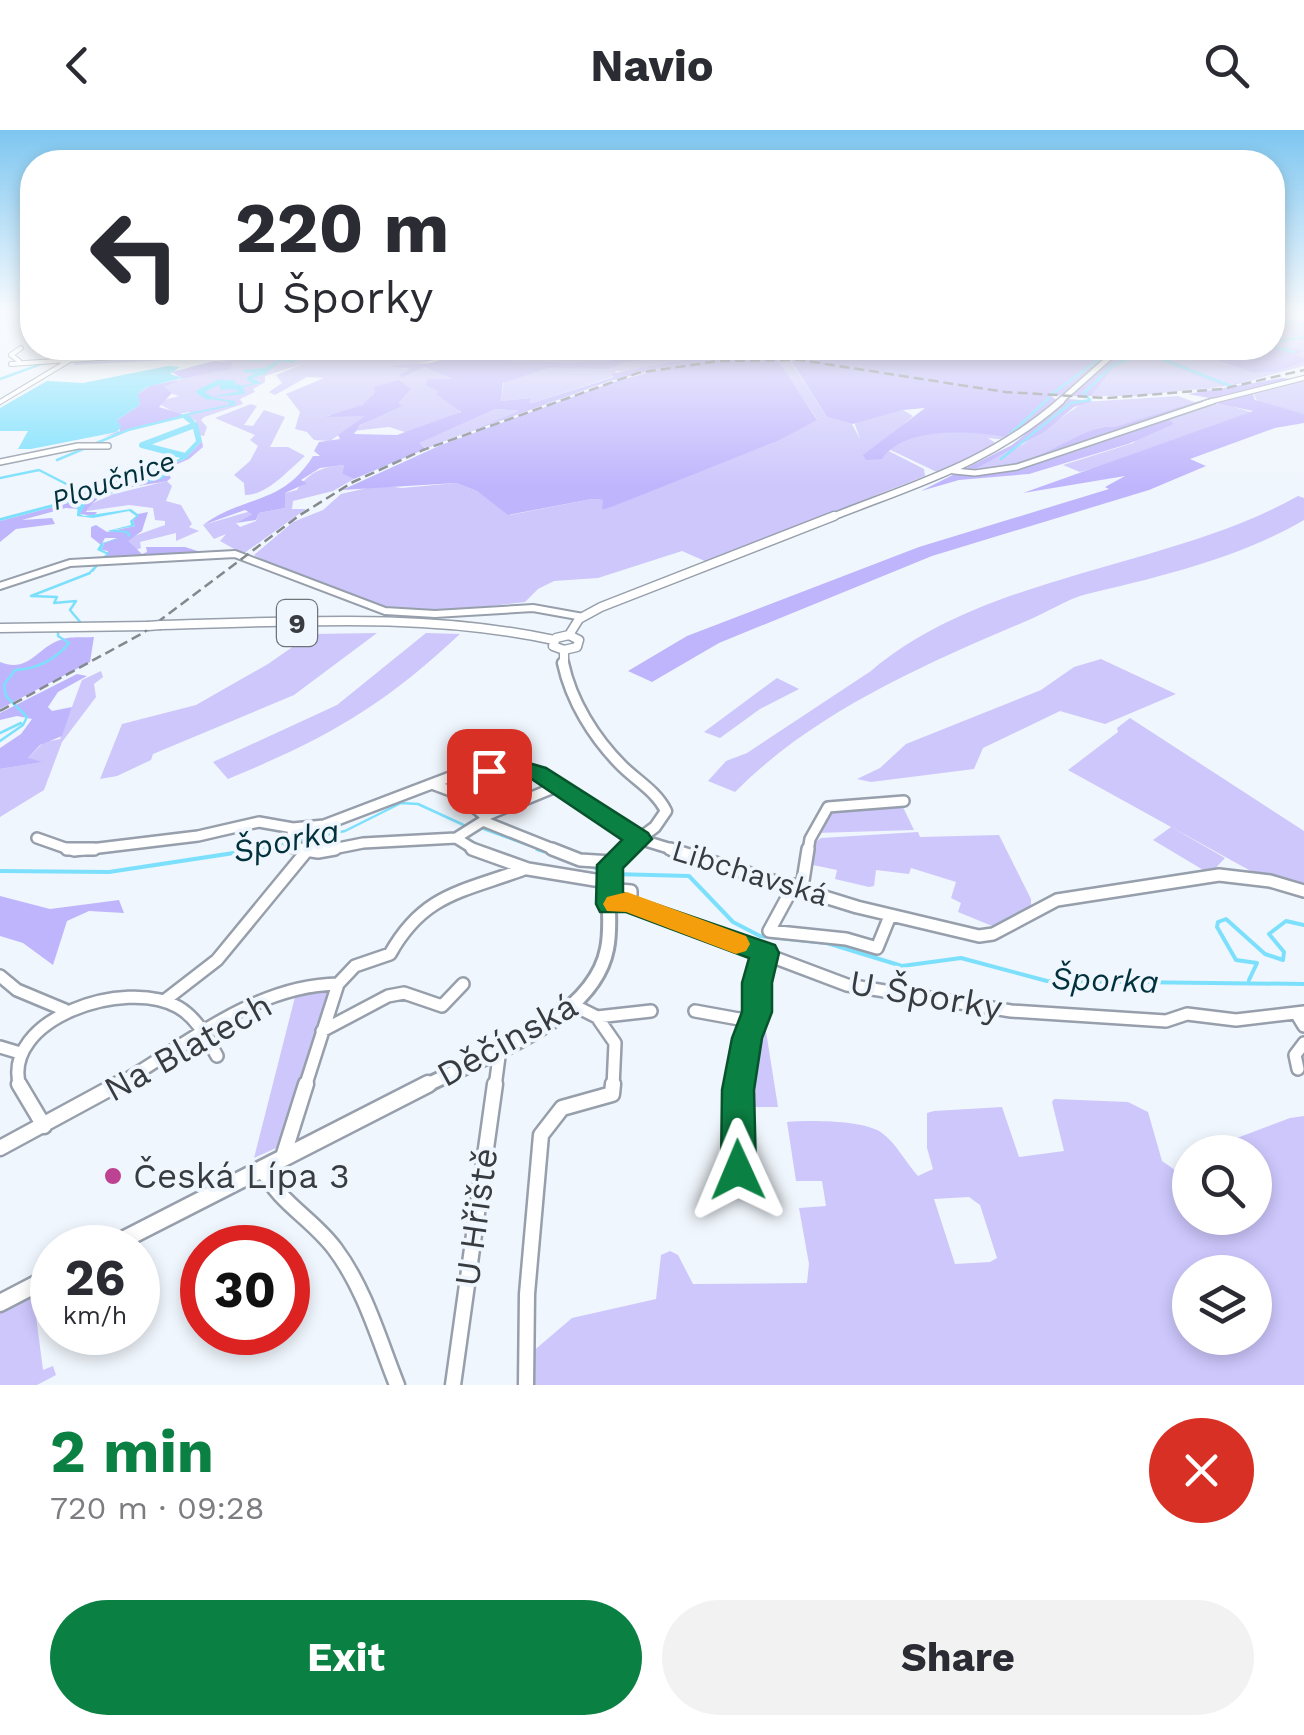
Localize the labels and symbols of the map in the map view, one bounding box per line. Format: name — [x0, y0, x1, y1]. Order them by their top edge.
water label: Ploučnice — [47, 444, 179, 517]
road number: 9 — [277, 600, 317, 646]
pin — [447, 729, 532, 814]
water label: Šporka — [229, 811, 343, 871]
street label: Libchavská — [668, 832, 832, 913]
water label: Šporka — [1050, 959, 1160, 1001]
street label: U Šporky — [846, 961, 1006, 1029]
street label: Na Blatech — [97, 984, 279, 1110]
street label: Děčínská — [430, 984, 584, 1096]
position arrow — [686, 1118, 790, 1222]
street label: U Hřiště — [446, 1145, 506, 1289]
place label: Česká Lípa 3 — [133, 1155, 350, 1197]
marker: Česká Lípa 3 — [102, 1165, 124, 1187]
speed limit sign: 30 — [180, 1225, 310, 1355]

